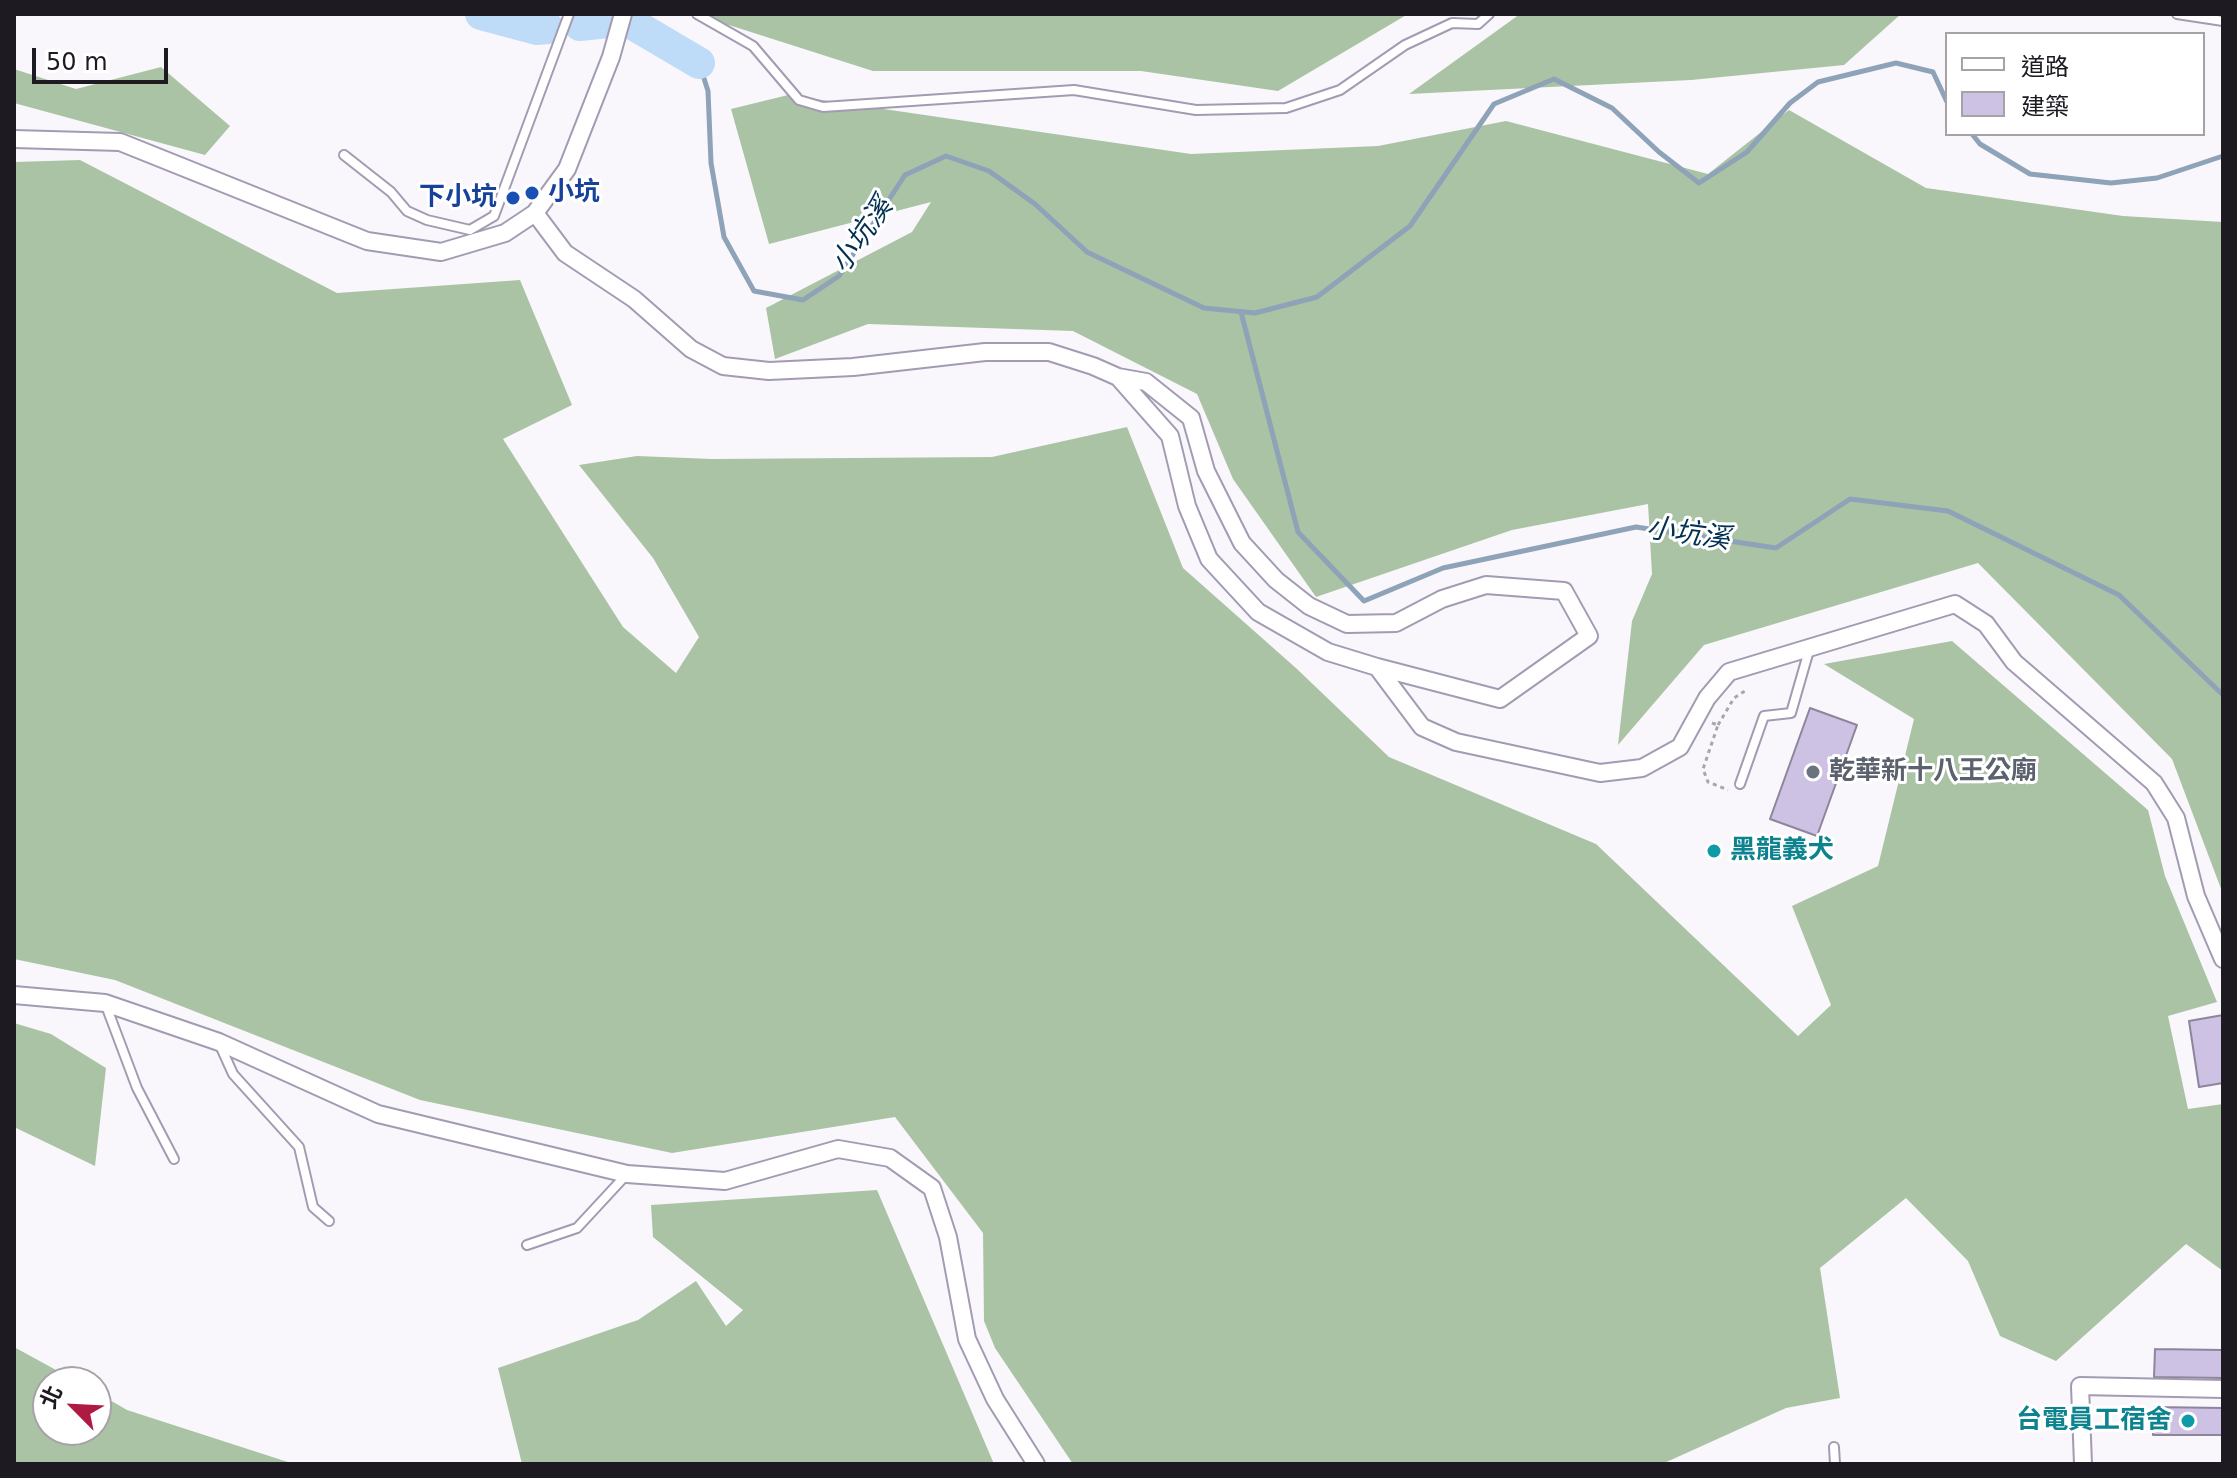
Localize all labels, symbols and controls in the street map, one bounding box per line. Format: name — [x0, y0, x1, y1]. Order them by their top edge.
scale bar — [36, 32, 172, 82]
legend — [1945, 32, 2205, 136]
text: 50 m — [46, 48, 108, 76]
text: 道路 — [2021, 53, 2069, 81]
text: 建築 — [2021, 93, 2069, 121]
place label: 小坑 — [548, 177, 600, 209]
place label: 下小坑 — [419, 182, 497, 214]
marker: 小坑 — [523, 184, 541, 202]
marker: 下小坑 — [504, 189, 522, 207]
water label: 小坑溪 — [825, 192, 901, 280]
water label: 小坑溪 — [1644, 513, 1732, 557]
place label: 乾華新十八王公廟 — [1829, 756, 2037, 788]
marker: 乾華新十八王公廟 — [1804, 763, 1822, 781]
place label: 黑龍義犬 — [1730, 835, 1834, 867]
marker: 黑龍義犬 — [1705, 842, 1723, 860]
north arrow — [32, 1366, 112, 1446]
text: 北 — [36, 1382, 67, 1412]
place label: 台電員工宿舍 — [2016, 1405, 2172, 1437]
marker: 台電員工宿舍 — [2179, 1412, 2197, 1430]

